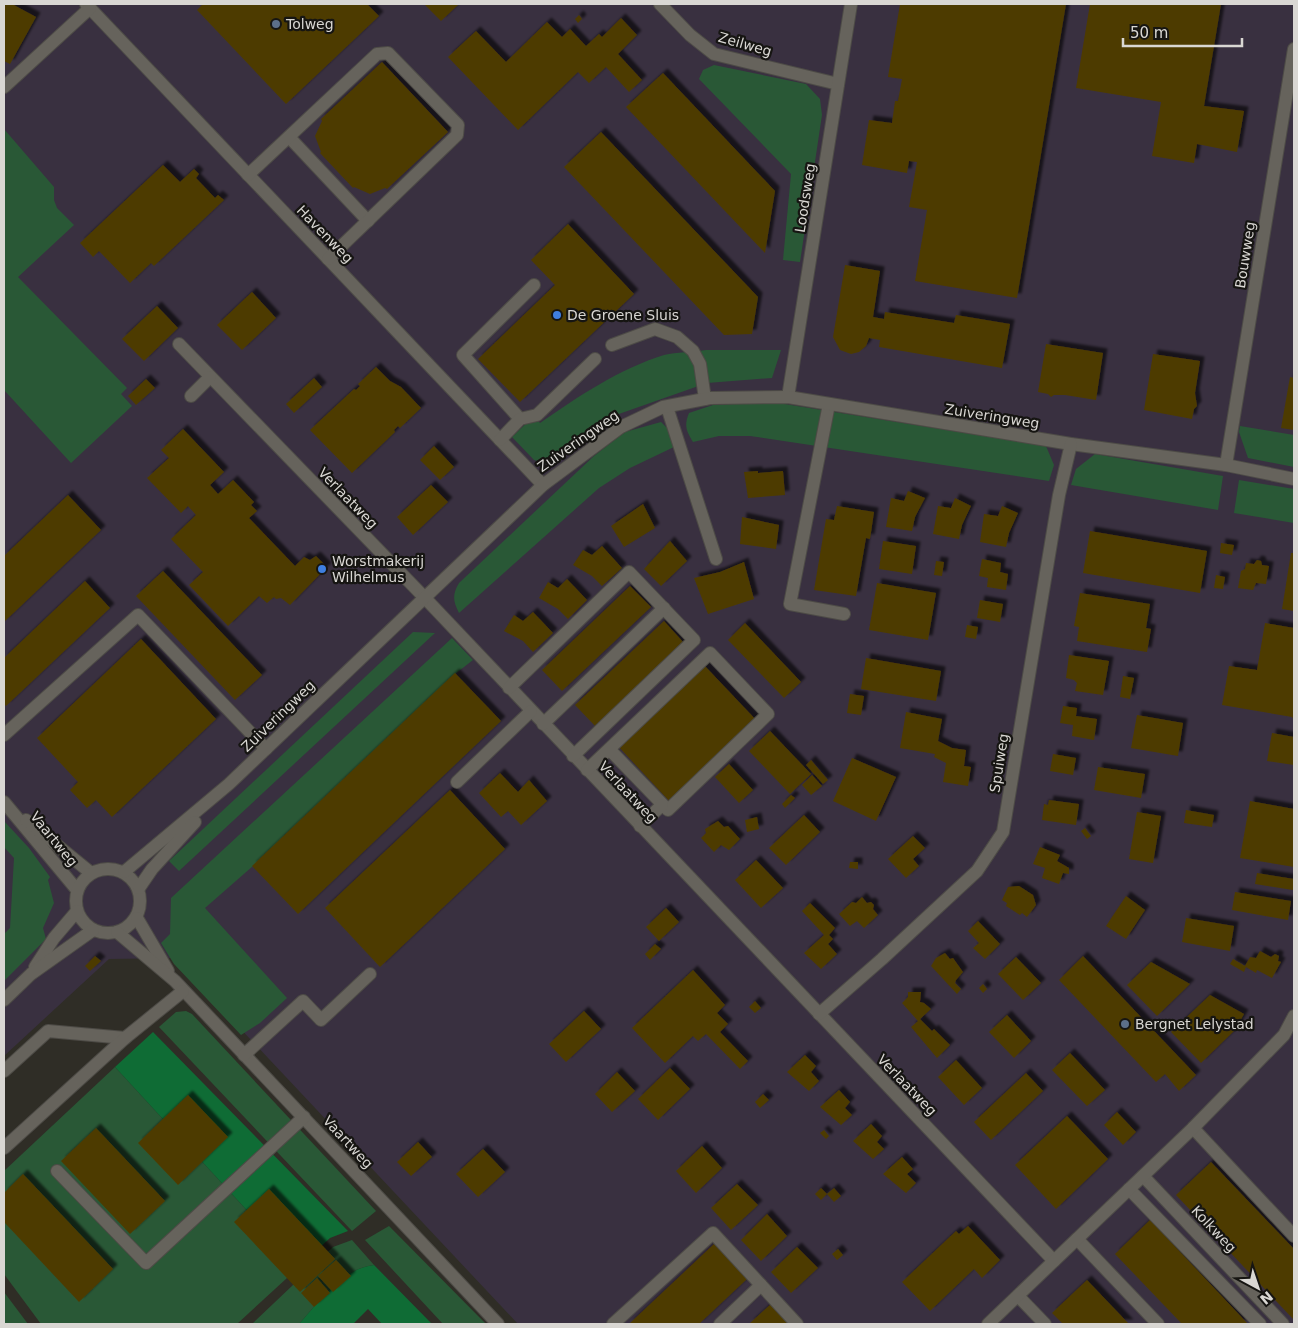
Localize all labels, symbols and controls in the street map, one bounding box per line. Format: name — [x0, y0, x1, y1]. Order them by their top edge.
scale bar — [1123, 15, 1242, 47]
place label: Tolweg — [285, 16, 334, 32]
marker: Tolweg — [270, 18, 282, 30]
text: 50 m — [1130, 24, 1168, 42]
street label: Zeilweg — [716, 29, 774, 59]
street label: Loodsweg — [792, 162, 818, 234]
street label: Havenweg — [294, 202, 356, 266]
street label: Bouwweg — [1232, 220, 1258, 290]
place label: De Groene Sluis — [567, 307, 679, 323]
marker: De Groene Sluis — [551, 309, 563, 321]
street label: Zuiveringweg — [944, 401, 1040, 431]
street label: Zuiveringweg — [534, 407, 622, 475]
street label: Verlaatweg — [315, 464, 381, 532]
place label: Worstmakerij Wilhelmus — [332, 553, 424, 585]
marker: Worstmakerij Wilhelmus — [316, 563, 328, 575]
street label: Zuiveringweg — [238, 677, 318, 755]
street label: Spuiweg — [986, 732, 1012, 794]
street label: Verlaatweg — [595, 758, 661, 826]
street label: Vaartweg — [27, 808, 81, 870]
place label: Bergnet Lelystad — [1135, 1016, 1254, 1032]
marker: Bergnet Lelystad — [1119, 1018, 1131, 1030]
street label: Verlaatweg — [874, 1051, 940, 1119]
street label: Vaartweg — [320, 1112, 376, 1172]
street label: Kolkweg — [1188, 1202, 1240, 1256]
north arrow — [1233, 1263, 1283, 1313]
text: N — [1257, 1288, 1276, 1308]

